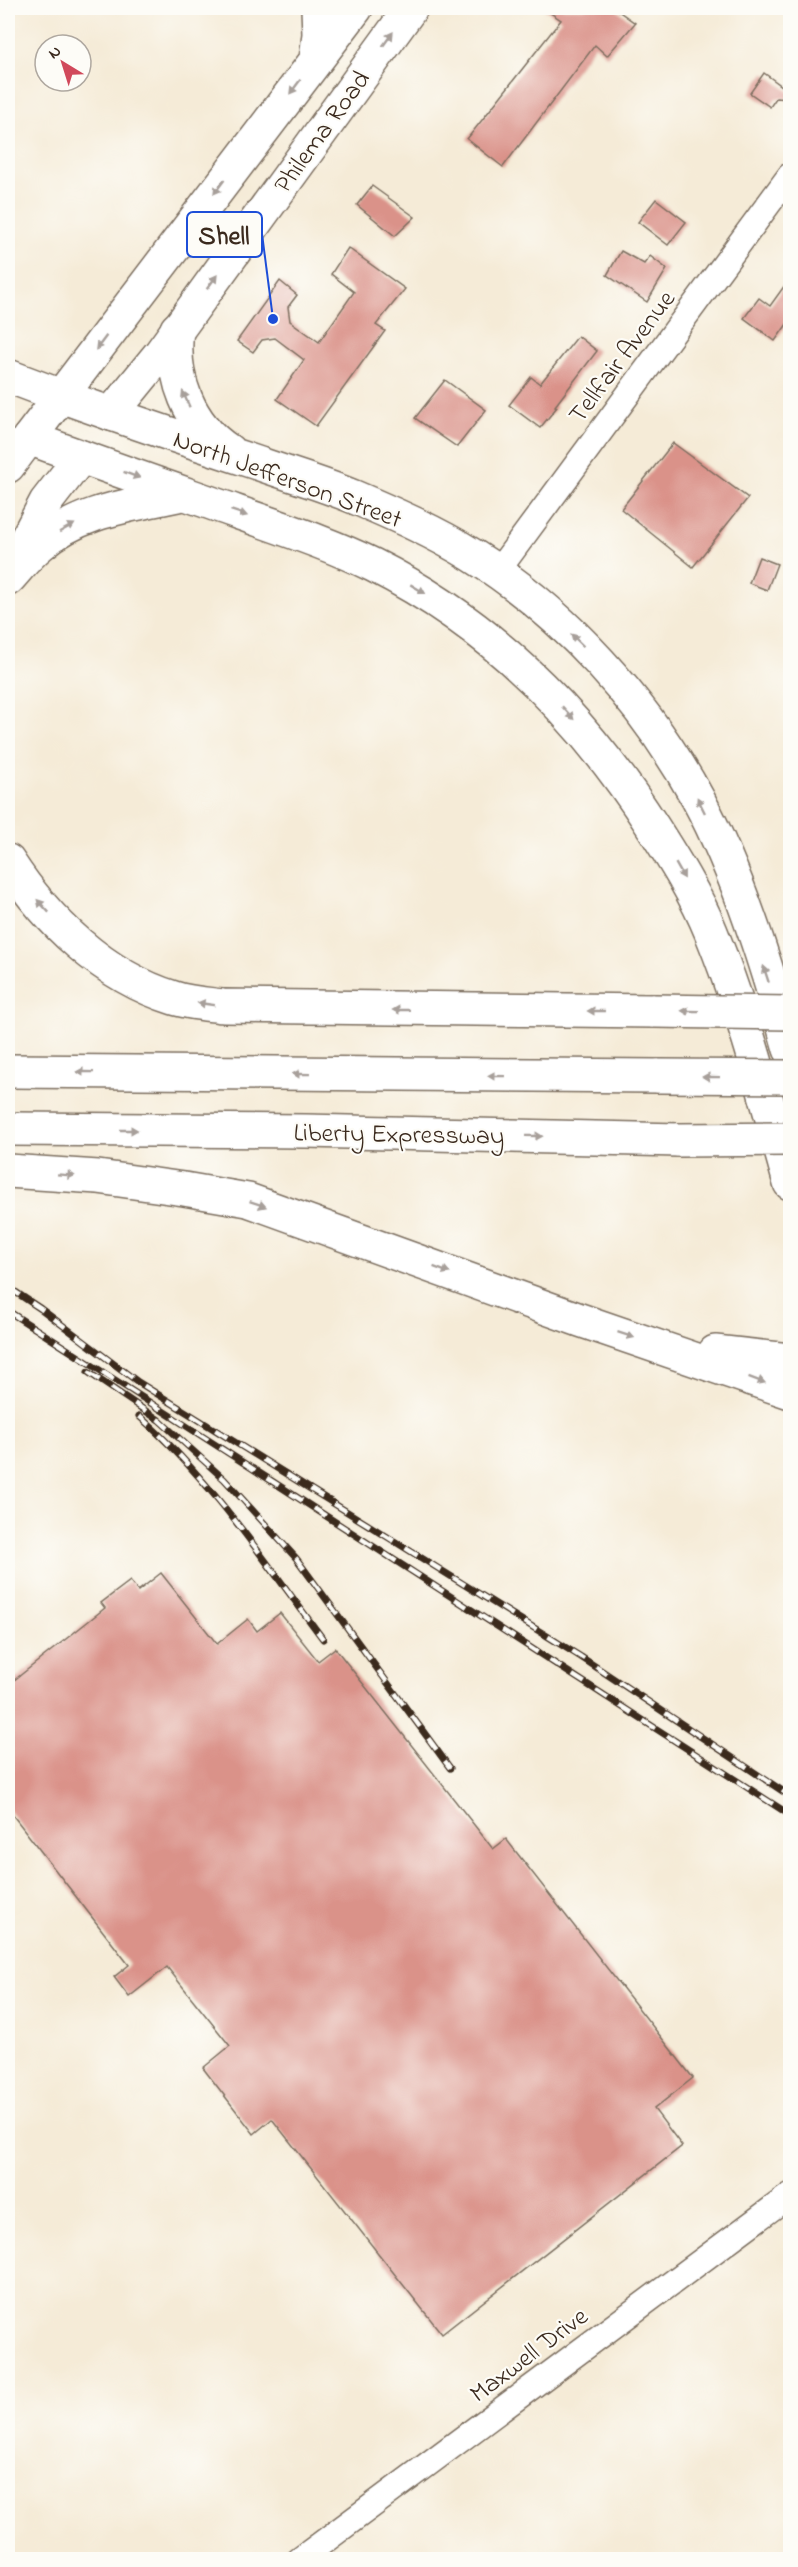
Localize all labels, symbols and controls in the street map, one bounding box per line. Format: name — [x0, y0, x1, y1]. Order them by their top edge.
one-way arrow — [381, 32, 393, 47]
north arrow — [33, 33, 93, 93]
text: N — [43, 40, 67, 66]
street label: Philema Road — [266, 63, 381, 202]
one-way arrow — [289, 80, 301, 95]
one-way arrow — [213, 180, 225, 195]
callout: Shell — [187, 212, 262, 257]
text: Shell — [198, 218, 250, 257]
one-way arrow — [205, 275, 217, 290]
street label: Tellfair Avenue — [561, 283, 686, 432]
one-way arrow — [95, 335, 107, 351]
one-way arrow — [181, 390, 190, 408]
street label: North Jefferson Street — [167, 422, 407, 540]
one-way arrow — [123, 471, 141, 481]
one-way arrow — [230, 509, 248, 519]
one-way arrow — [58, 523, 76, 533]
one-way arrow — [410, 584, 427, 594]
one-way arrow — [571, 633, 585, 647]
one-way arrow — [561, 705, 575, 720]
one-way arrow — [696, 797, 705, 814]
one-way arrow — [675, 863, 685, 880]
one-way arrow — [36, 899, 50, 914]
one-way arrow — [761, 965, 771, 983]
one-way arrow — [196, 999, 215, 1008]
one-way arrow — [391, 1005, 410, 1015]
one-way arrow — [586, 1006, 605, 1015]
one-way arrow — [681, 1007, 700, 1016]
one-way arrow — [75, 1067, 94, 1076]
one-way arrow — [291, 1069, 310, 1079]
one-way arrow — [486, 1071, 505, 1081]
one-way arrow — [702, 1072, 721, 1082]
street label: Liberty Expressway — [293, 1115, 505, 1157]
one-way arrow — [119, 1125, 138, 1135]
one-way arrow — [524, 1132, 543, 1141]
one-way arrow — [56, 1170, 75, 1179]
one-way arrow — [249, 1199, 267, 1209]
one-way arrow — [433, 1265, 451, 1275]
one-way arrow — [617, 1331, 635, 1340]
one-way arrow — [748, 1376, 766, 1386]
street label: Maxwell Drive — [463, 2299, 597, 2414]

